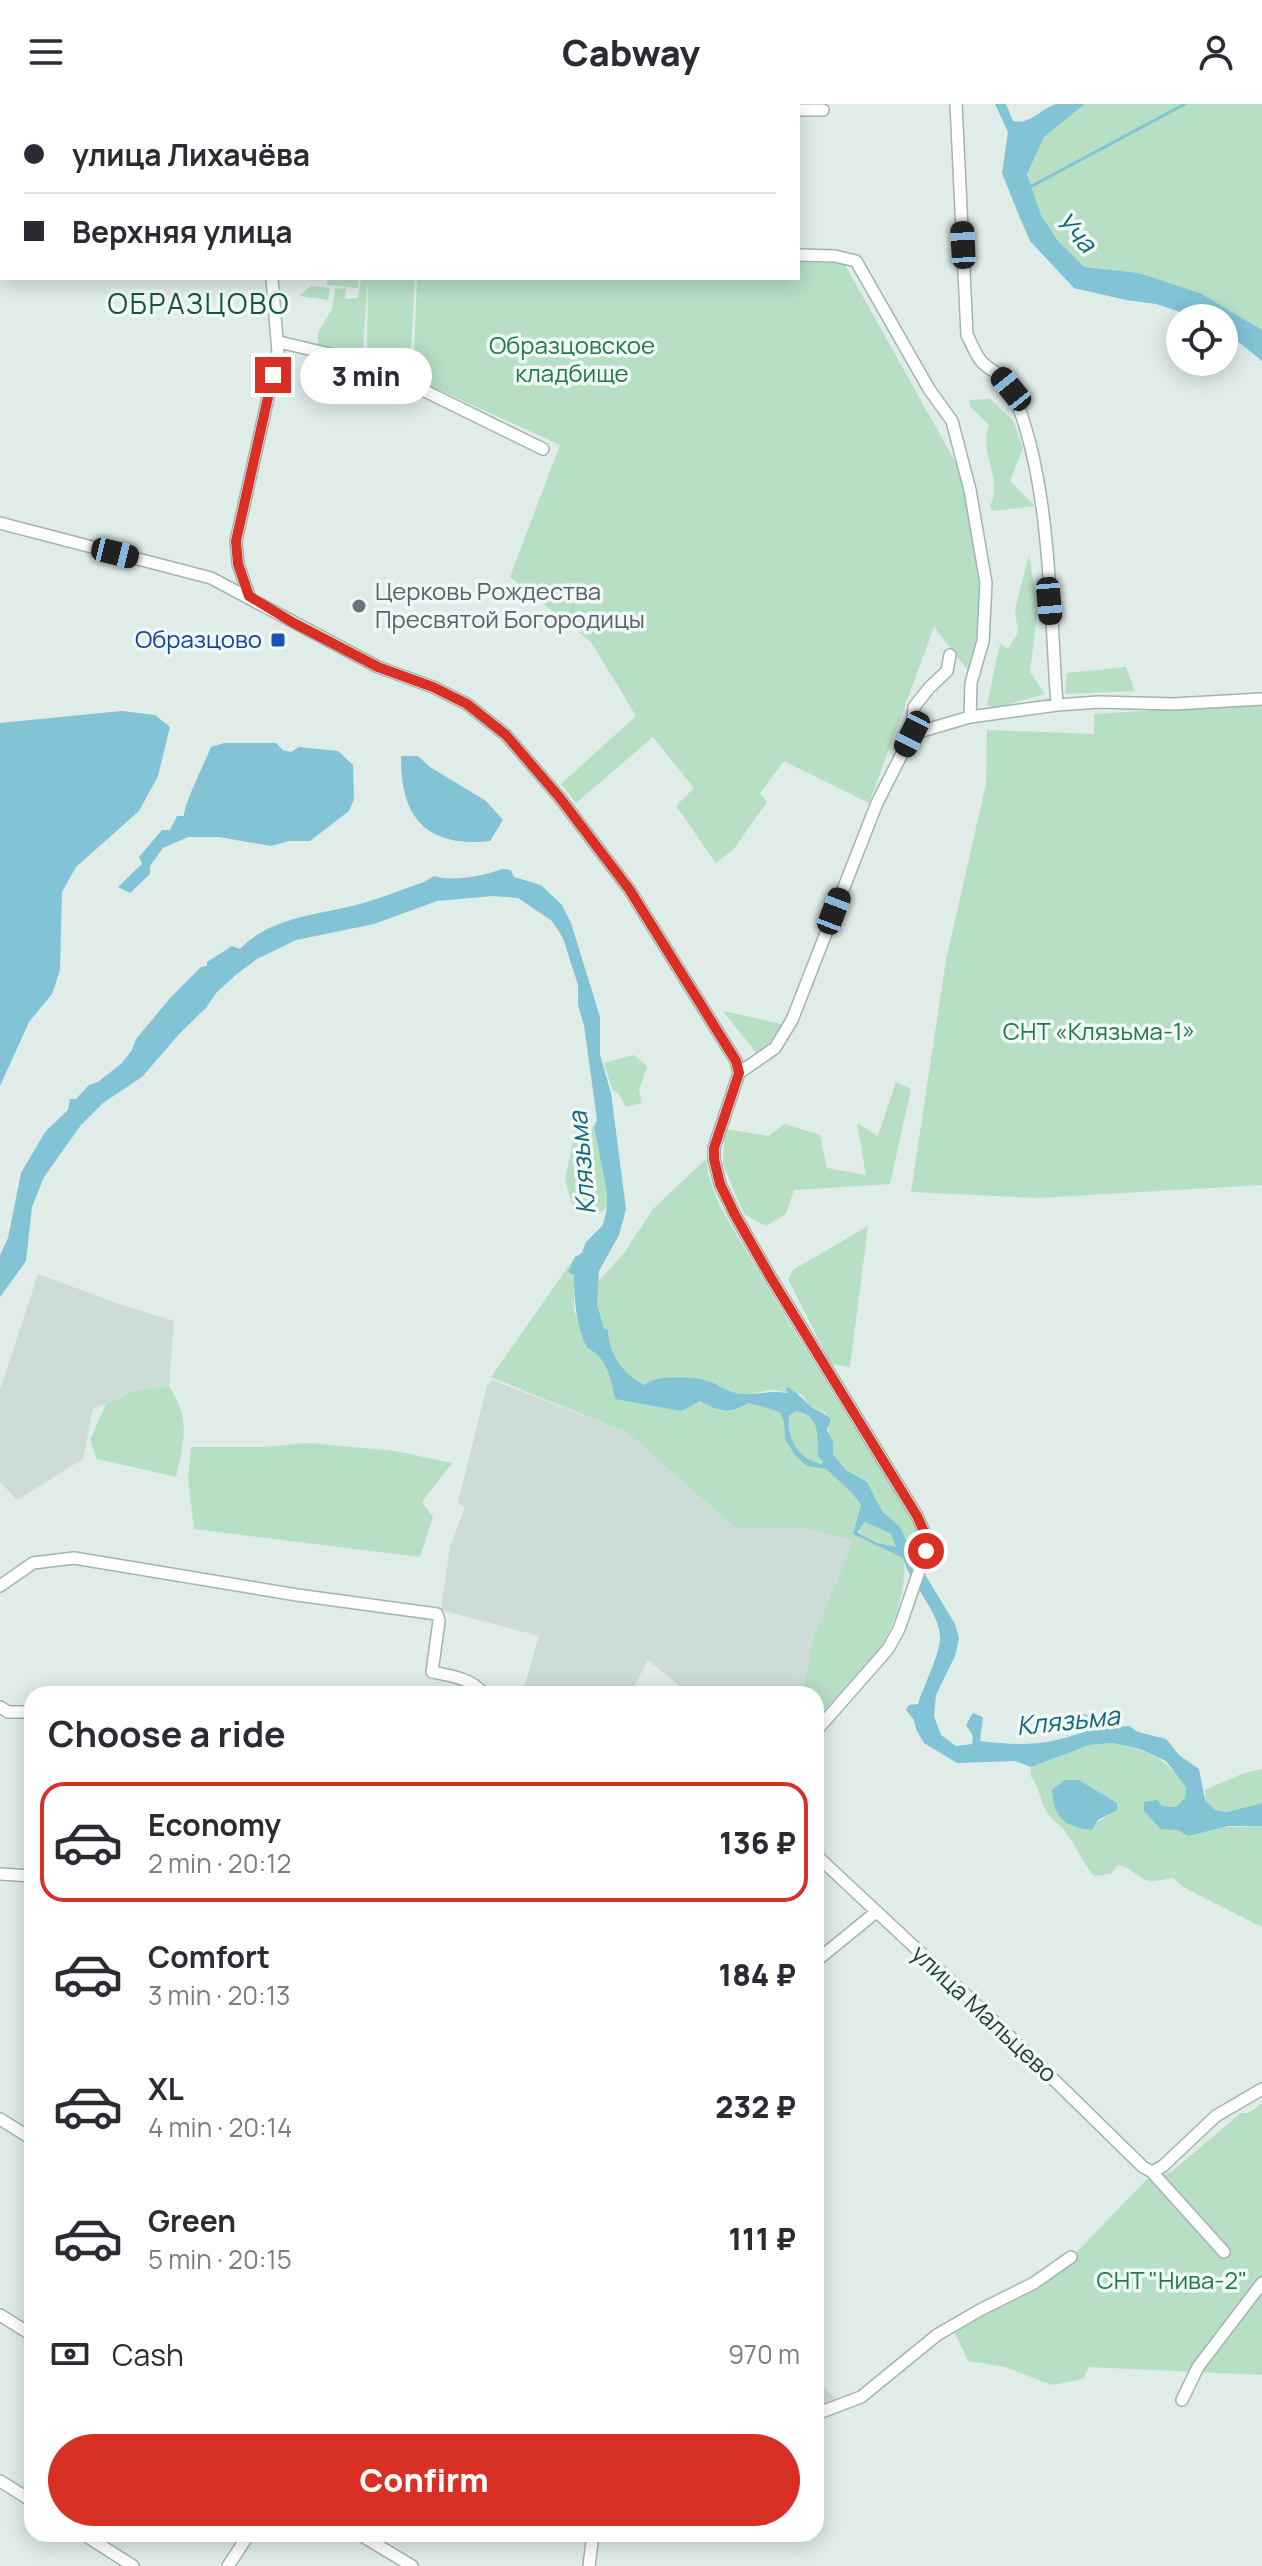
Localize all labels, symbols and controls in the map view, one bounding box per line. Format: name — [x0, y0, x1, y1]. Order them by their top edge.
text: Cabway — [562, 28, 700, 77]
icon: menu — [24, 30, 68, 74]
icon: person — [1194, 30, 1238, 74]
text: улица Лихачёва — [72, 134, 310, 175]
water label: Уча — [1048, 203, 1106, 261]
text: Верхняя улица — [72, 211, 293, 252]
car — [950, 220, 976, 270]
district label: ОБРАЗЦОВО — [107, 284, 291, 322]
map controls — [1166, 304, 1238, 376]
button: locate — [1166, 304, 1238, 376]
park label: Образцовское кладбище — [489, 328, 655, 389]
callout: 3 min — [301, 347, 433, 403]
route end — [255, 357, 291, 393]
text: 3 min — [332, 358, 400, 394]
car — [987, 363, 1035, 415]
car — [89, 536, 141, 570]
place label: Церковь Рождества Пресвятой Богородицы — [375, 574, 645, 635]
car — [1035, 576, 1063, 626]
marker: Церковь Рождества Пресвятой Богородицы — [350, 597, 368, 615]
place label: Образцово — [135, 622, 262, 655]
marker: Образцово — [269, 631, 287, 649]
car — [890, 707, 934, 761]
car — [814, 884, 854, 938]
park label: СНТ «Клязьма-1» — [1003, 1014, 1195, 1047]
water label: Клязьма — [558, 1109, 603, 1216]
route start — [908, 1533, 944, 1569]
water label: Клязьма — [1015, 1697, 1123, 1743]
text: Choose a ride — [48, 1709, 286, 1758]
text: Economy — [148, 1804, 281, 1845]
icon: car — [52, 1806, 124, 1878]
text: 136 ₽ — [719, 1822, 796, 1863]
text: 2 min · 20:12 — [148, 1845, 291, 1881]
text: Comfort — [148, 1936, 270, 1977]
street label: улица Мальцево — [905, 1937, 1065, 2089]
icon: car — [52, 1938, 124, 2010]
text: 184 ₽ — [719, 1954, 796, 1995]
text: 3 min · 20:13 — [148, 1977, 290, 2013]
text: XL — [148, 2068, 184, 2109]
icon: car — [52, 2070, 124, 2142]
text: 232 ₽ — [715, 2086, 796, 2127]
text: 4 min · 20:14 — [148, 2109, 292, 2145]
text: Green — [148, 2200, 236, 2241]
icon: car — [52, 2202, 124, 2274]
text: 111 ₽ — [728, 2218, 796, 2259]
text: 5 min · 20:15 — [148, 2241, 292, 2277]
park label: СНТ "Нива-2" — [1097, 2263, 1247, 2296]
icon: cash — [48, 2332, 92, 2376]
text: Cash — [112, 2334, 184, 2375]
text: 970 m — [728, 2336, 800, 2372]
button: Confirm — [48, 2434, 800, 2526]

